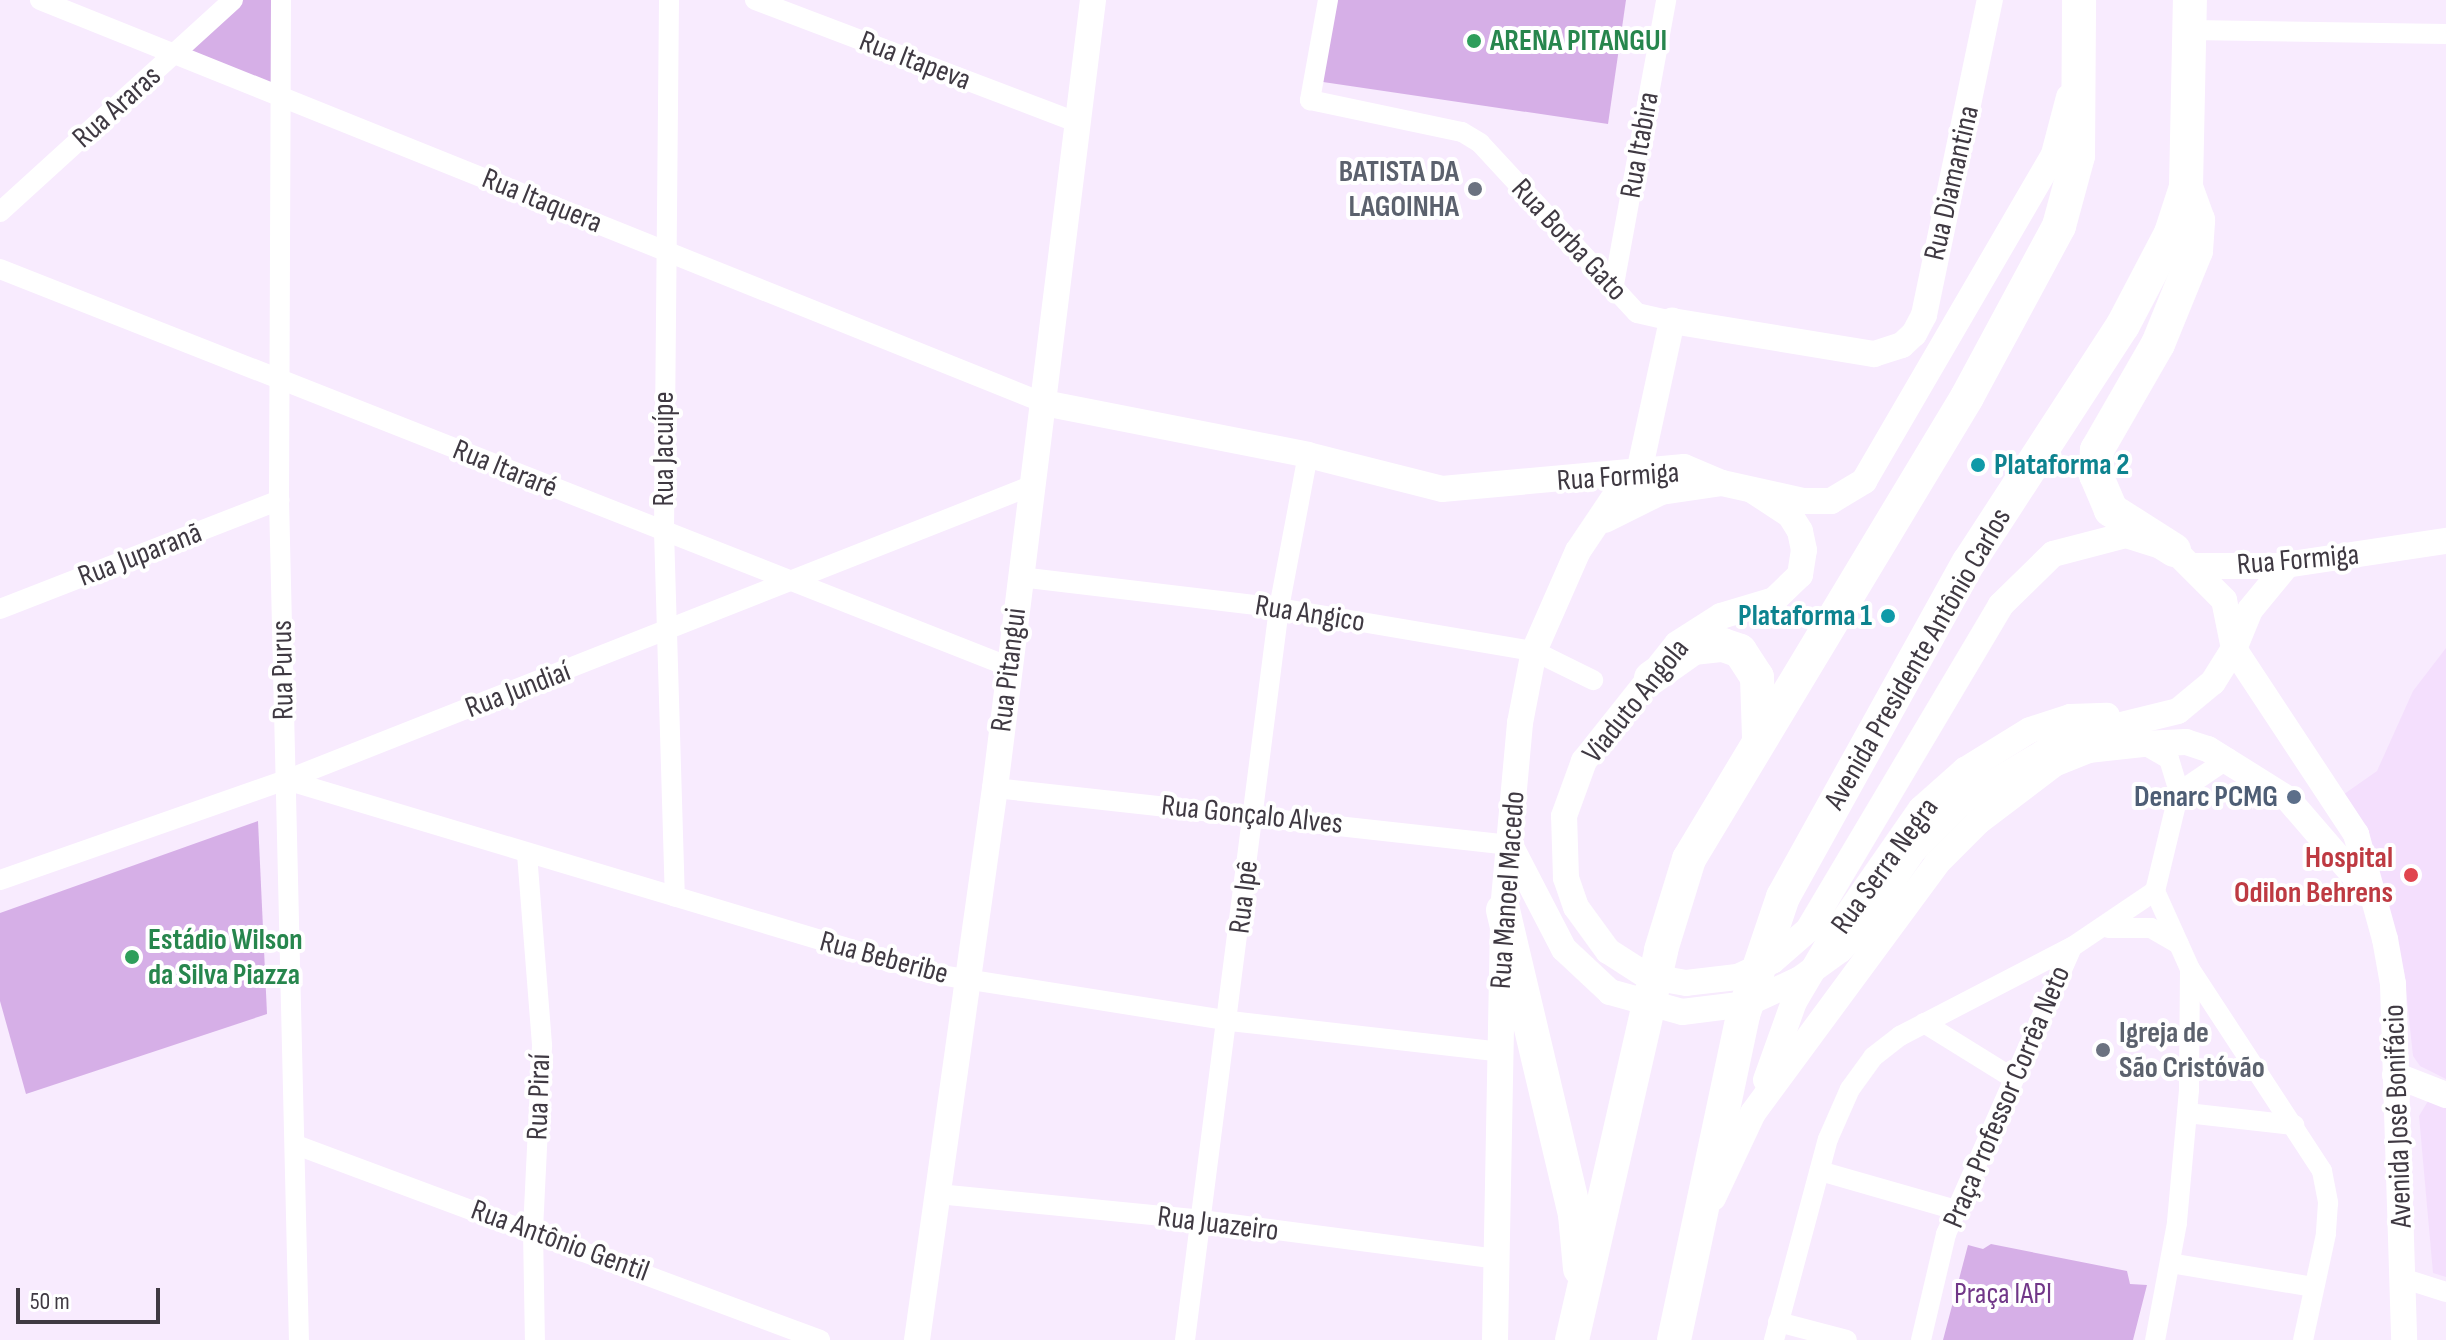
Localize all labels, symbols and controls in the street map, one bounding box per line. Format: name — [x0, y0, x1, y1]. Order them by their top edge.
street label: Rua Itapeva — [854, 23, 976, 99]
place label: ARENA PITANGUI — [1490, 23, 1667, 59]
marker: ARENA PITANGUI — [1465, 32, 1483, 50]
street label: Rua Araras — [65, 58, 169, 156]
street label: Rua Itabira — [1613, 89, 1667, 201]
street label: Rua Diamantina — [1917, 102, 1987, 264]
place label: BATISTA DA LAGOINHA — [1339, 154, 1459, 224]
street label: Rua Itaquera — [477, 161, 607, 241]
street label: Rua Borba Gato — [1503, 172, 1635, 308]
marker: BATISTA DA LAGOINHA — [1466, 180, 1484, 198]
street label: Rua Jacuípe — [646, 391, 682, 507]
street label: Rua Itararé — [448, 432, 562, 506]
place label: Plataforma 2 — [1994, 447, 2129, 483]
street label: Rua Formiga — [1556, 455, 1680, 499]
marker: Plataforma 2 — [1969, 456, 1987, 474]
street label: Avenida Presidente Antônio Carlos — [1817, 502, 2019, 816]
street label: Rua Juparanã — [73, 515, 207, 595]
street label: Rua Formiga — [2235, 537, 2361, 583]
street label: Rua Angico — [1252, 588, 1368, 640]
place label: Plataforma 1 — [1738, 598, 1872, 634]
street label: Rua Pitangui — [984, 606, 1034, 734]
marker: Plataforma 1 — [1879, 607, 1897, 625]
street label: Rua Purus — [264, 620, 302, 720]
street label: Viaduto Angola — [1575, 632, 1697, 770]
street label: Rua Jundiaí — [460, 654, 576, 726]
place label: Denarc PCMG — [2134, 779, 2278, 815]
street label: Rua Gonçalo Alves — [1160, 788, 1344, 842]
marker: Denarc PCMG — [2285, 788, 2303, 806]
street label: Rua Manoel Macedo — [1483, 790, 1533, 990]
street label: Rua Serra Negra — [1824, 791, 1946, 941]
place label: Hospital Odilon Behrens — [2234, 840, 2393, 910]
street label: Rua Ipê — [1222, 858, 1266, 936]
marker: Hospital Odilon Behrens — [2400, 864, 2422, 886]
place label: Estádio Wilson da Silva Piazza — [148, 922, 303, 992]
street label: Rua Beberibe — [816, 924, 952, 992]
marker: Estádio Wilson da Silva Piazza — [123, 948, 141, 966]
street label: Praça Professor Corrêa Neto — [1936, 961, 2078, 1233]
street label: Avenida José Bonifácio — [2376, 1004, 2420, 1228]
place label: Igreja de São Cristóvão — [2119, 1015, 2265, 1086]
marker: Igreja de São Cristóvão — [2094, 1041, 2112, 1059]
street label: Rua Piraí — [520, 1053, 558, 1141]
street label: Rua Antônio Gentil — [466, 1192, 654, 1290]
street label: Rua Juazeiro — [1155, 1199, 1281, 1249]
scale bar — [20, 1272, 164, 1322]
park label: Praça IAPI — [1954, 1276, 2052, 1312]
text: 50 m — [30, 1287, 70, 1316]

